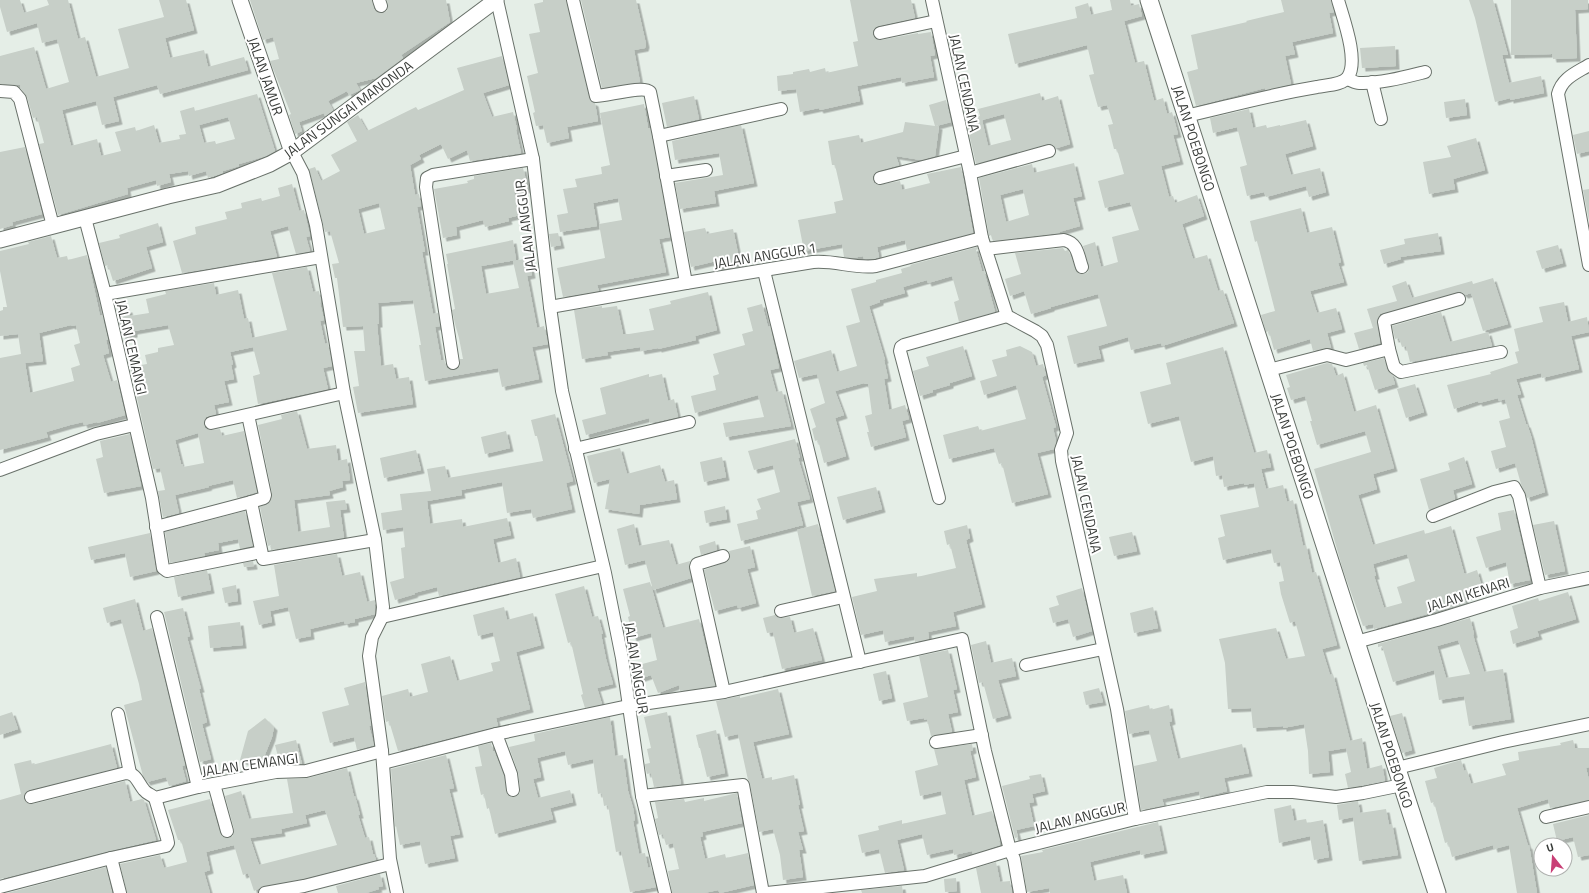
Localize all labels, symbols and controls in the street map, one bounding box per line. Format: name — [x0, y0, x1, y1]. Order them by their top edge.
street label: JALAN CENDANA — [944, 32, 986, 135]
street label: JALAN JAMUR — [243, 34, 289, 118]
street label: JALAN SUNGAI MANONDA — [279, 55, 417, 163]
street label: JALAN POEBONGO — [1167, 82, 1221, 194]
street label: JALAN ANGGUR — [509, 179, 541, 273]
street label: JALAN ANGGUR 1 — [712, 237, 818, 273]
street label: JALAN CEMANGI — [111, 297, 153, 397]
street label: JALAN POEBONGO — [1266, 390, 1320, 502]
street label: JALAN CENDANA — [1066, 453, 1108, 556]
street label: JALAN KENARI — [1424, 571, 1512, 617]
street label: JALAN ANGGUR — [619, 621, 655, 715]
street label: JALAN POEBONGO — [1365, 699, 1419, 811]
street label: JALAN CEMANGI — [201, 747, 299, 781]
street label: JALAN ANGGUR — [1032, 796, 1128, 838]
north arrow — [1533, 837, 1573, 877]
text: U — [1544, 839, 1556, 856]

